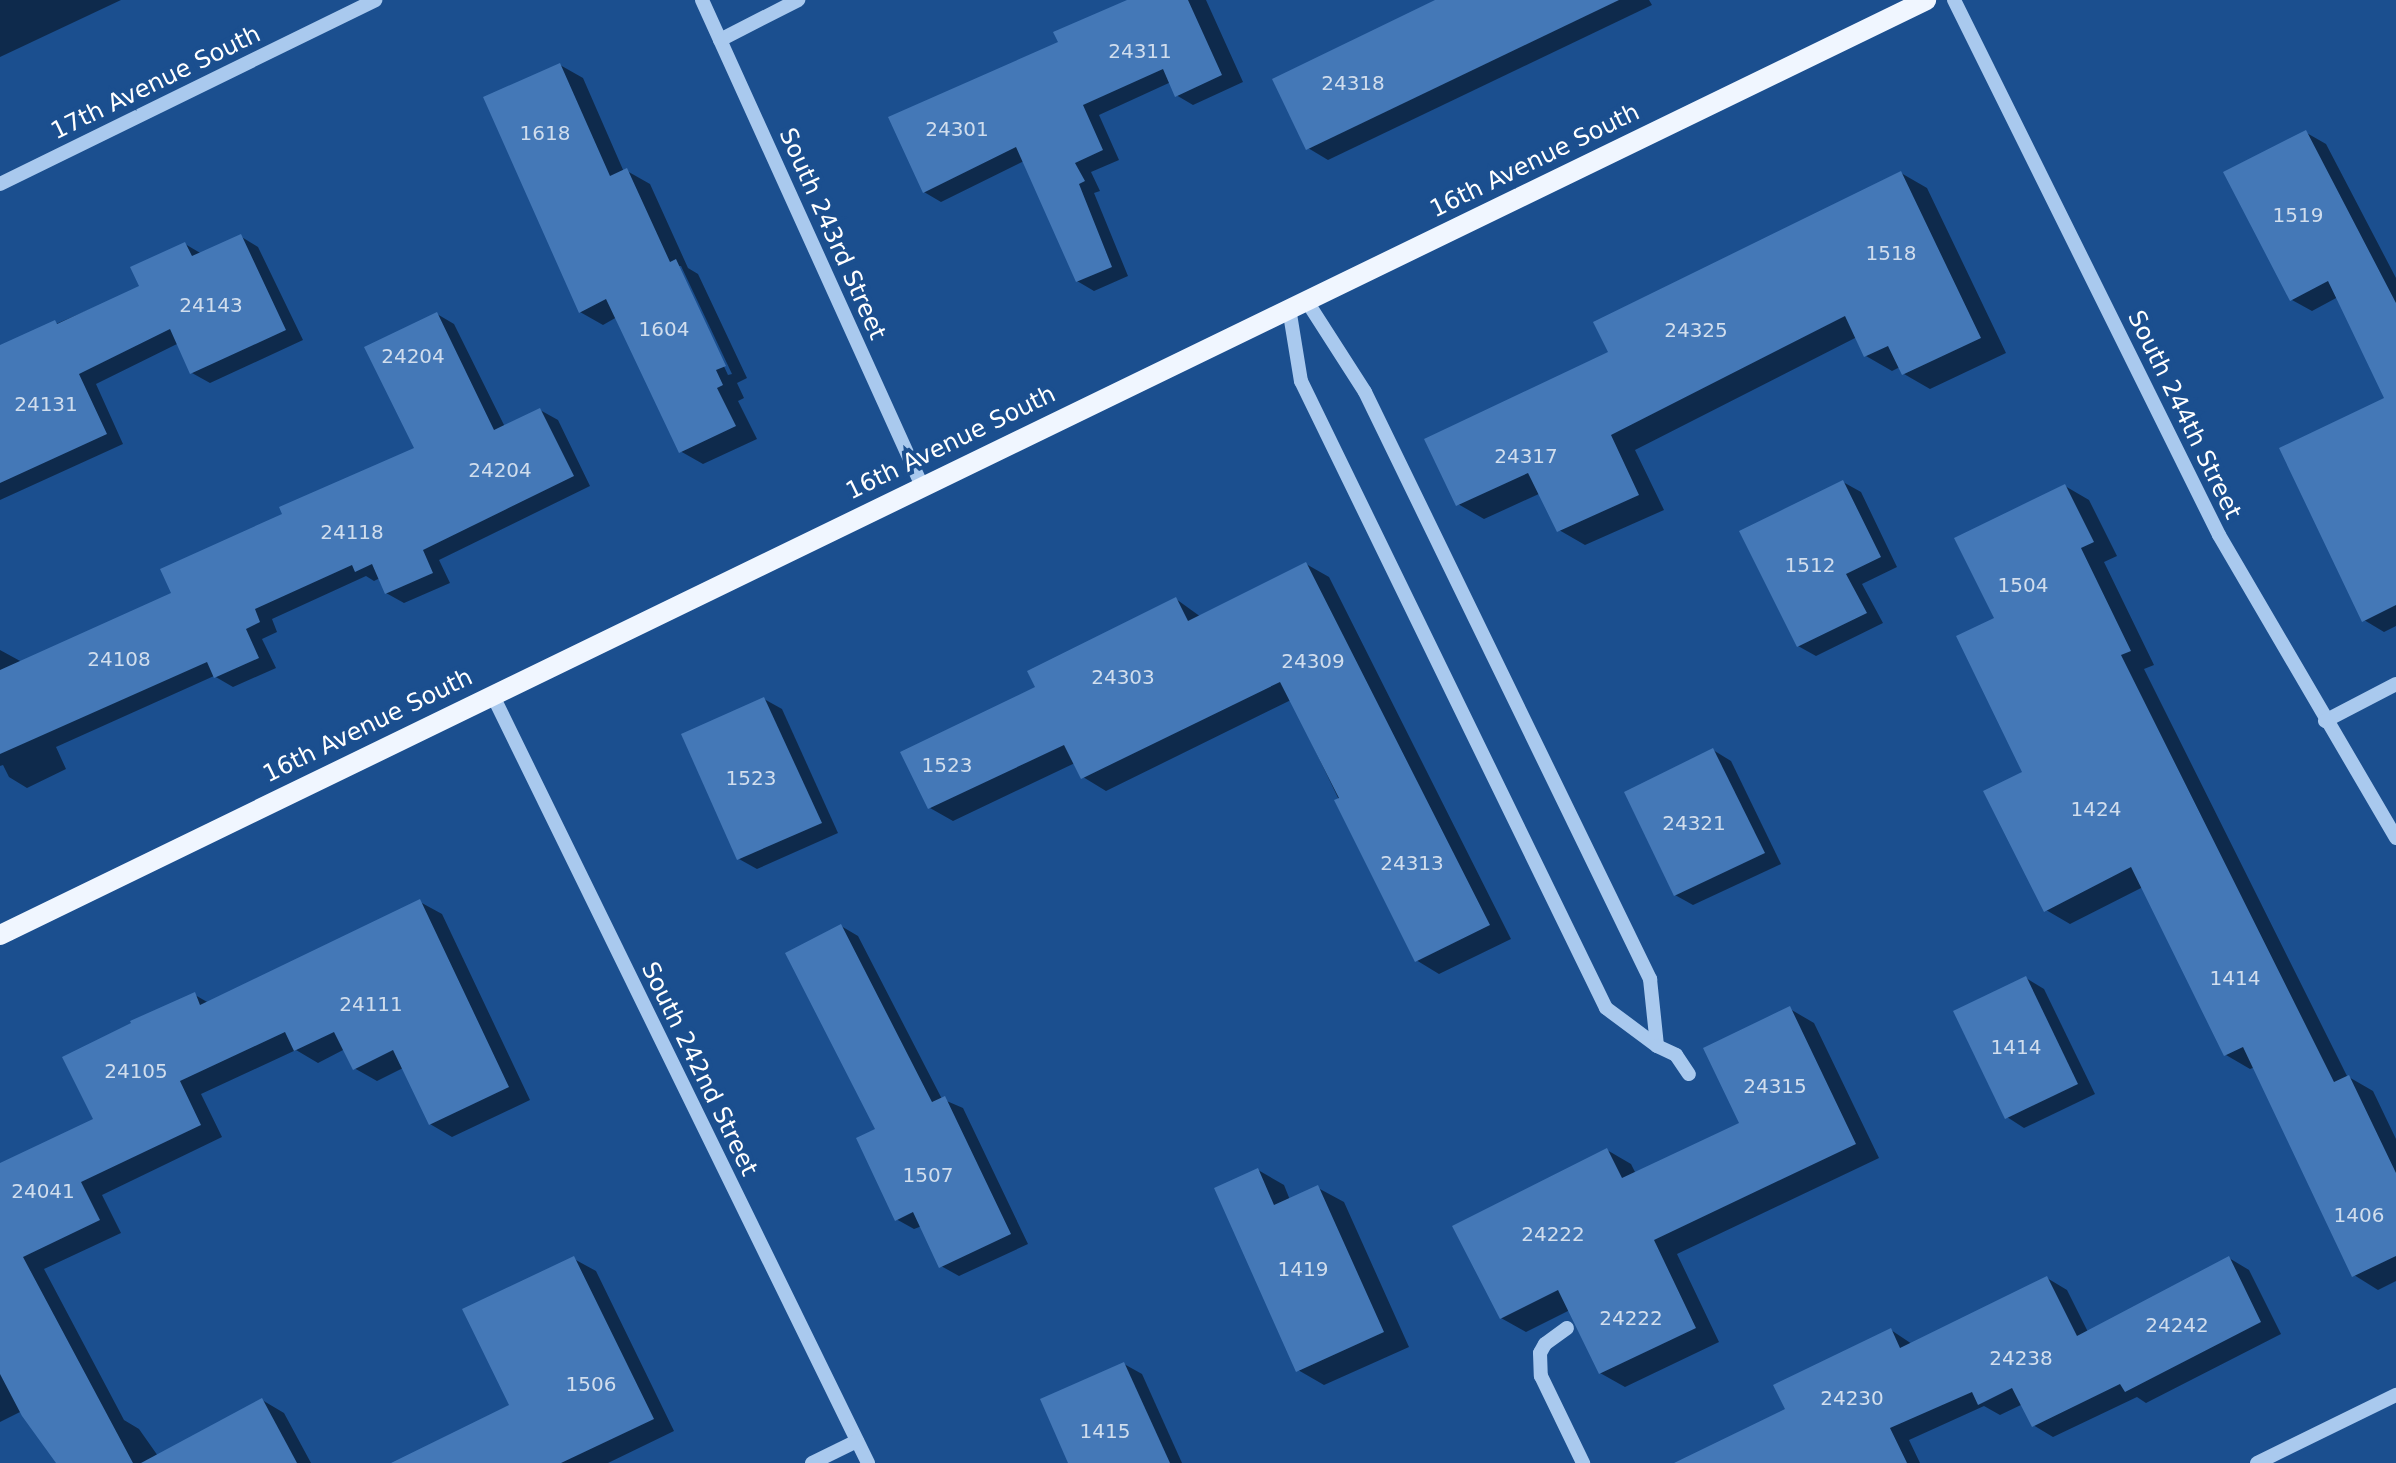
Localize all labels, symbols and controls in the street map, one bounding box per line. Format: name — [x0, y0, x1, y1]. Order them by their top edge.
street label: 17th Avenue South — [47, 20, 265, 146]
house number: 24311 — [1108, 39, 1172, 63]
house number: 24318 — [1321, 71, 1385, 95]
street label: 16th Avenue South — [1426, 98, 1644, 224]
house number: 24301 — [925, 117, 989, 141]
house number: 1618 — [520, 121, 570, 145]
street label: South 243rd Street — [772, 124, 892, 344]
house number: 1519 — [2273, 203, 2323, 227]
house number: 1518 — [1866, 241, 1916, 265]
house number: 24143 — [179, 293, 243, 317]
street label: South 244th Street — [2121, 306, 2247, 524]
house number: 1604 — [639, 317, 689, 341]
house number: 24325 — [1664, 318, 1728, 342]
house number: 24204 — [381, 344, 445, 368]
street label: 16th Avenue South — [842, 380, 1060, 506]
house number: 24131 — [14, 392, 78, 416]
house number: 24317 — [1494, 444, 1558, 468]
house number: 24204 — [468, 458, 532, 482]
house number: 24118 — [320, 520, 384, 544]
house number: 1512 — [1785, 553, 1835, 577]
house number: 1504 — [1998, 573, 2048, 597]
house number: 24108 — [87, 647, 151, 671]
house number: 24309 — [1281, 649, 1345, 673]
street label: 16th Avenue South — [259, 663, 477, 789]
house number: 24303 — [1091, 665, 1155, 689]
house number: 1523 — [922, 753, 972, 777]
house number: 1523 — [726, 766, 776, 790]
house number: 1424 — [2071, 797, 2121, 821]
house number: 24321 — [1662, 811, 1726, 835]
house number: 24313 — [1380, 851, 1444, 875]
street label: South 242nd Street — [635, 957, 763, 1181]
house number: 1414 — [2210, 966, 2260, 990]
house number: 24111 — [339, 992, 403, 1016]
house number: 1414 — [1991, 1035, 2041, 1059]
house number: 24105 — [104, 1059, 168, 1083]
house number: 24315 — [1743, 1074, 1807, 1098]
house number: 1507 — [903, 1163, 953, 1187]
house number: 24041 — [11, 1179, 75, 1203]
house number: 1406 — [2334, 1203, 2384, 1227]
house number: 24222 — [1521, 1222, 1585, 1246]
house number: 1419 — [1278, 1257, 1328, 1281]
house number: 24222 — [1599, 1306, 1663, 1330]
house number: 24242 — [2145, 1313, 2209, 1337]
house number: 24238 — [1989, 1346, 2053, 1370]
house number: 1506 — [566, 1372, 616, 1396]
house number: 24230 — [1820, 1386, 1884, 1410]
house number: 1415 — [1080, 1419, 1130, 1443]

